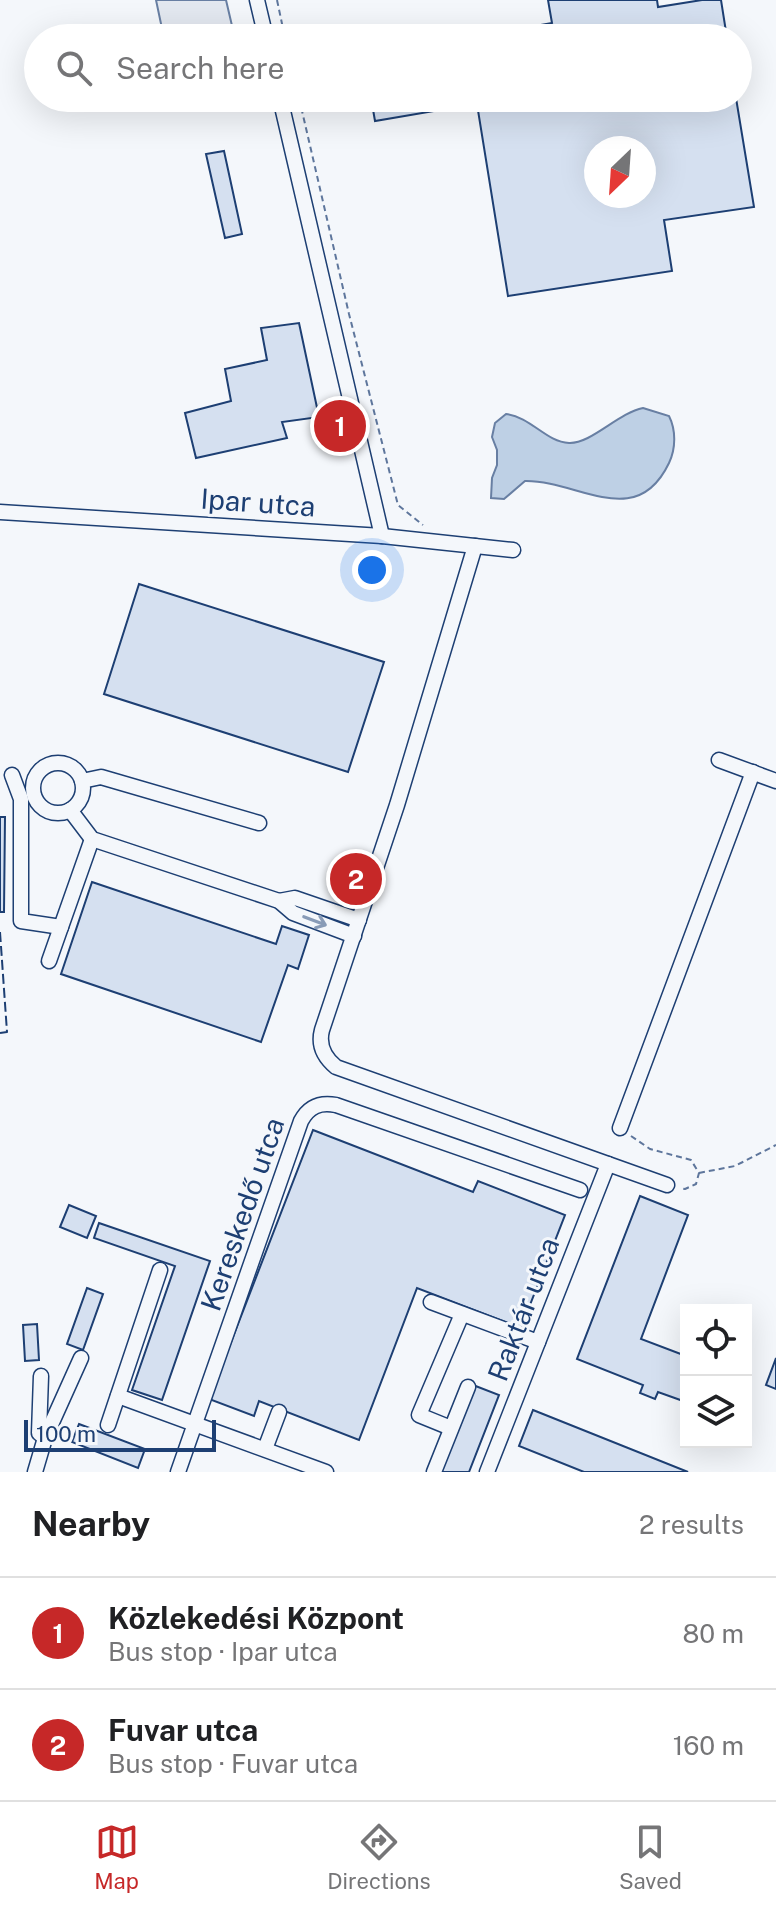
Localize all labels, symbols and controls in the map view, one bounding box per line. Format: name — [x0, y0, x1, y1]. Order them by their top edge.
search box — [24, 24, 752, 112]
icon: search — [52, 46, 96, 90]
text: Search here — [116, 50, 284, 86]
north arrow — [584, 136, 656, 208]
pin: 1 — [314, 396, 366, 456]
street label: Ipar utca — [200, 482, 316, 522]
your location — [352, 550, 392, 590]
pin: 2 — [330, 849, 382, 909]
one-way arrow — [302, 915, 327, 929]
street label: Kereskedő utca — [193, 1113, 291, 1315]
street label: Raktár utca — [481, 1233, 565, 1385]
map controls — [680, 1304, 752, 1448]
button: locate — [680, 1304, 752, 1376]
button: layers — [680, 1376, 752, 1448]
scale bar — [24, 1416, 216, 1452]
text: 100 m — [36, 1421, 96, 1447]
text: Nearby — [32, 1504, 150, 1544]
text: 2 results — [639, 1509, 744, 1540]
text: Közlekedési Központ — [108, 1600, 404, 1636]
text: 1 — [52, 1618, 64, 1649]
text: 80 m — [683, 1618, 744, 1649]
text: Bus stop · Ipar utca — [108, 1636, 338, 1667]
text: Fuvar utca — [108, 1712, 258, 1748]
text: 2 — [50, 1730, 66, 1761]
text: 160 m — [673, 1730, 744, 1761]
text: Bus stop · Fuvar utca — [108, 1748, 358, 1779]
tab: Map — [94, 1820, 139, 1894]
tab: Directions — [327, 1820, 431, 1894]
tab: Saved — [619, 1820, 682, 1894]

